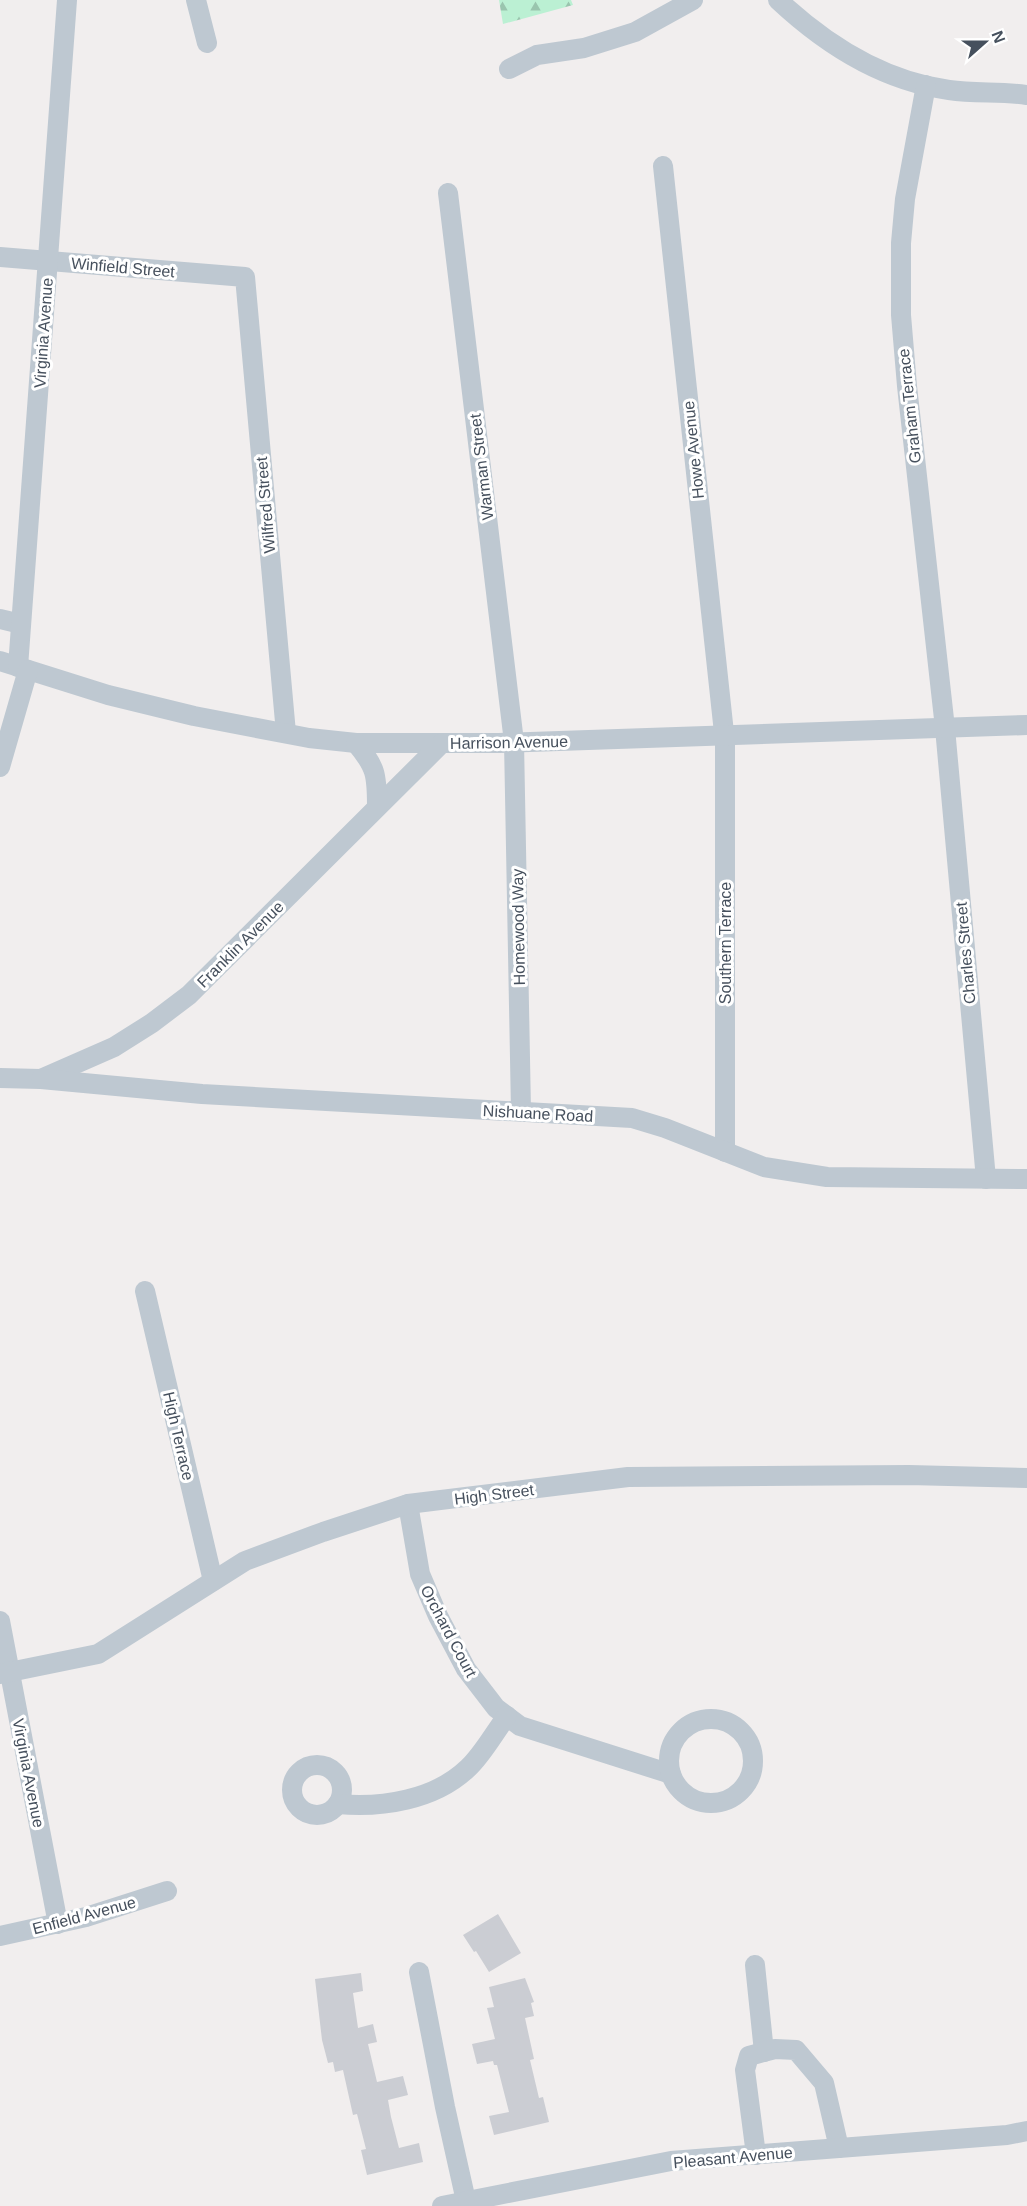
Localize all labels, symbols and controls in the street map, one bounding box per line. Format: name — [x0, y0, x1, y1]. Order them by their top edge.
north arrow — [955, 12, 1015, 72]
text: N — [989, 28, 1009, 45]
street label: Winfield Street — [70, 254, 176, 281]
street label: Virginia Avenue — [31, 277, 56, 389]
street label: Graham Terrace — [895, 348, 924, 464]
street label: Howe Avenue — [680, 400, 707, 500]
street label: Warman Street — [466, 412, 496, 521]
street label: Wilfred Street — [253, 455, 278, 554]
street label: Harrison Avenue — [450, 733, 568, 752]
street label: Homewood Way — [509, 868, 528, 986]
street label: Southern Terrace — [717, 882, 734, 1004]
street label: Franklin Avenue — [194, 898, 287, 991]
street label: Charles Street — [953, 901, 978, 1005]
street label: Nishuane Road — [482, 1102, 593, 1125]
street label: High Terrace — [160, 1390, 197, 1482]
street label: High Street — [453, 1481, 535, 1508]
street label: Orchard Court — [417, 1582, 480, 1680]
street label: Virginia Avenue — [10, 1717, 47, 1829]
street label: Enfield Avenue — [31, 1893, 138, 1937]
street label: Pleasant Avenue — [673, 2144, 794, 2171]

